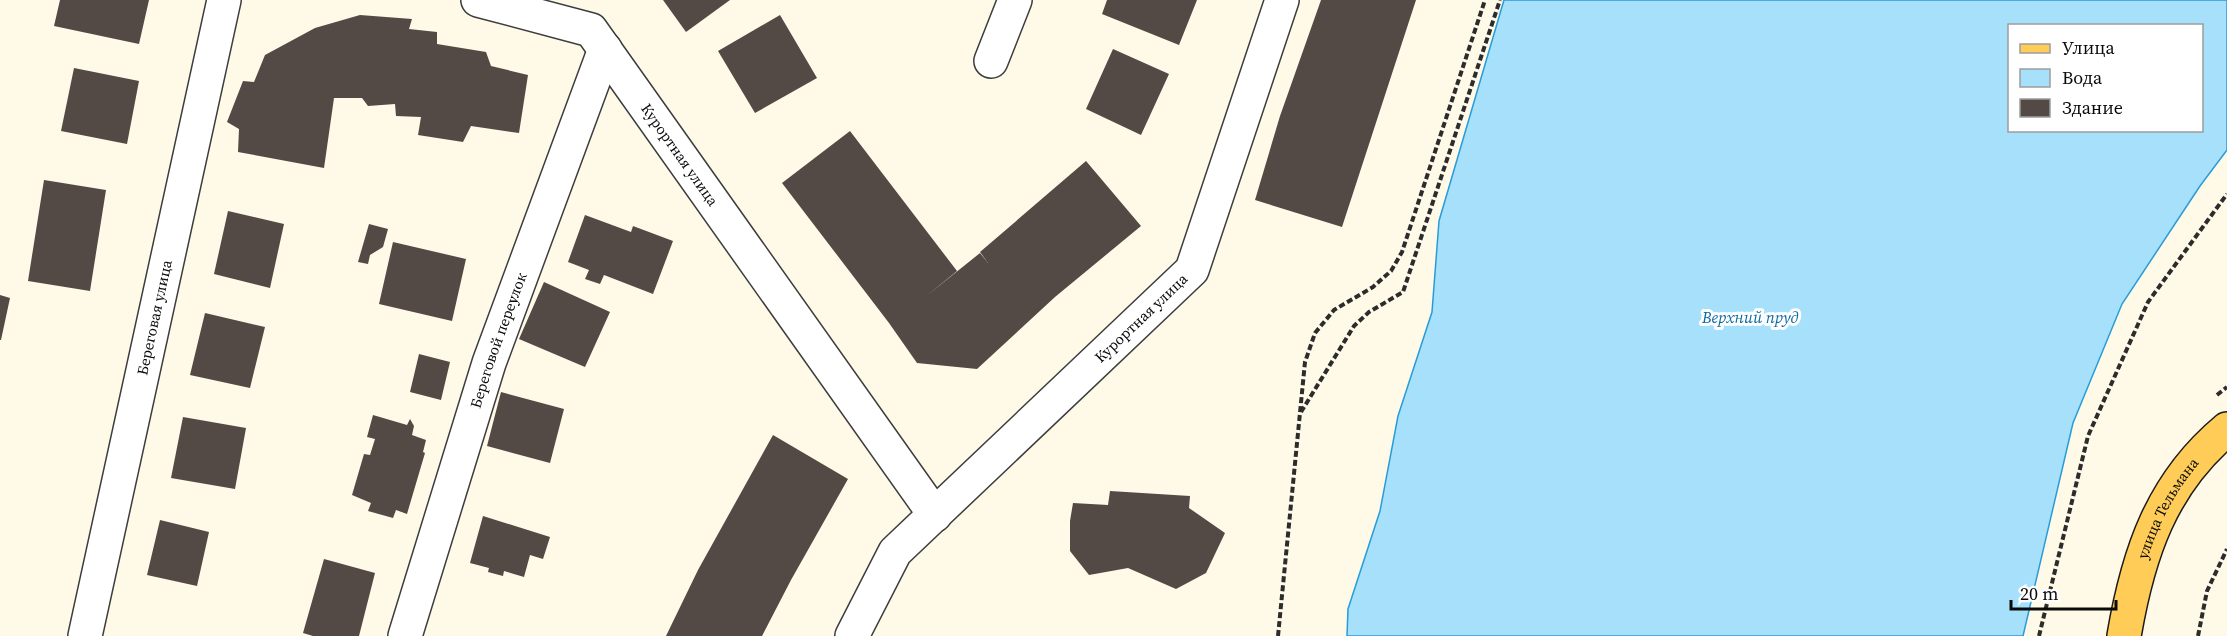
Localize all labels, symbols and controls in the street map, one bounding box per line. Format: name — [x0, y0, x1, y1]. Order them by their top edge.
legend — [2008, 24, 2203, 132]
text: Улица — [2062, 35, 2115, 60]
text: Вода — [2062, 65, 2103, 90]
text: Здание — [2062, 95, 2123, 120]
street label: Курортная улица — [636, 99, 724, 210]
street label: Береговая улица — [131, 258, 177, 377]
street label: Курортная улица — [1090, 268, 1192, 367]
street label: Береговой переулок — [465, 269, 532, 411]
water label: Верхний пруд — [1701, 306, 1798, 328]
street label: улица Тельмана — [2132, 453, 2203, 562]
scale bar — [2011, 573, 2116, 611]
text: 20 m — [2020, 581, 2058, 606]

